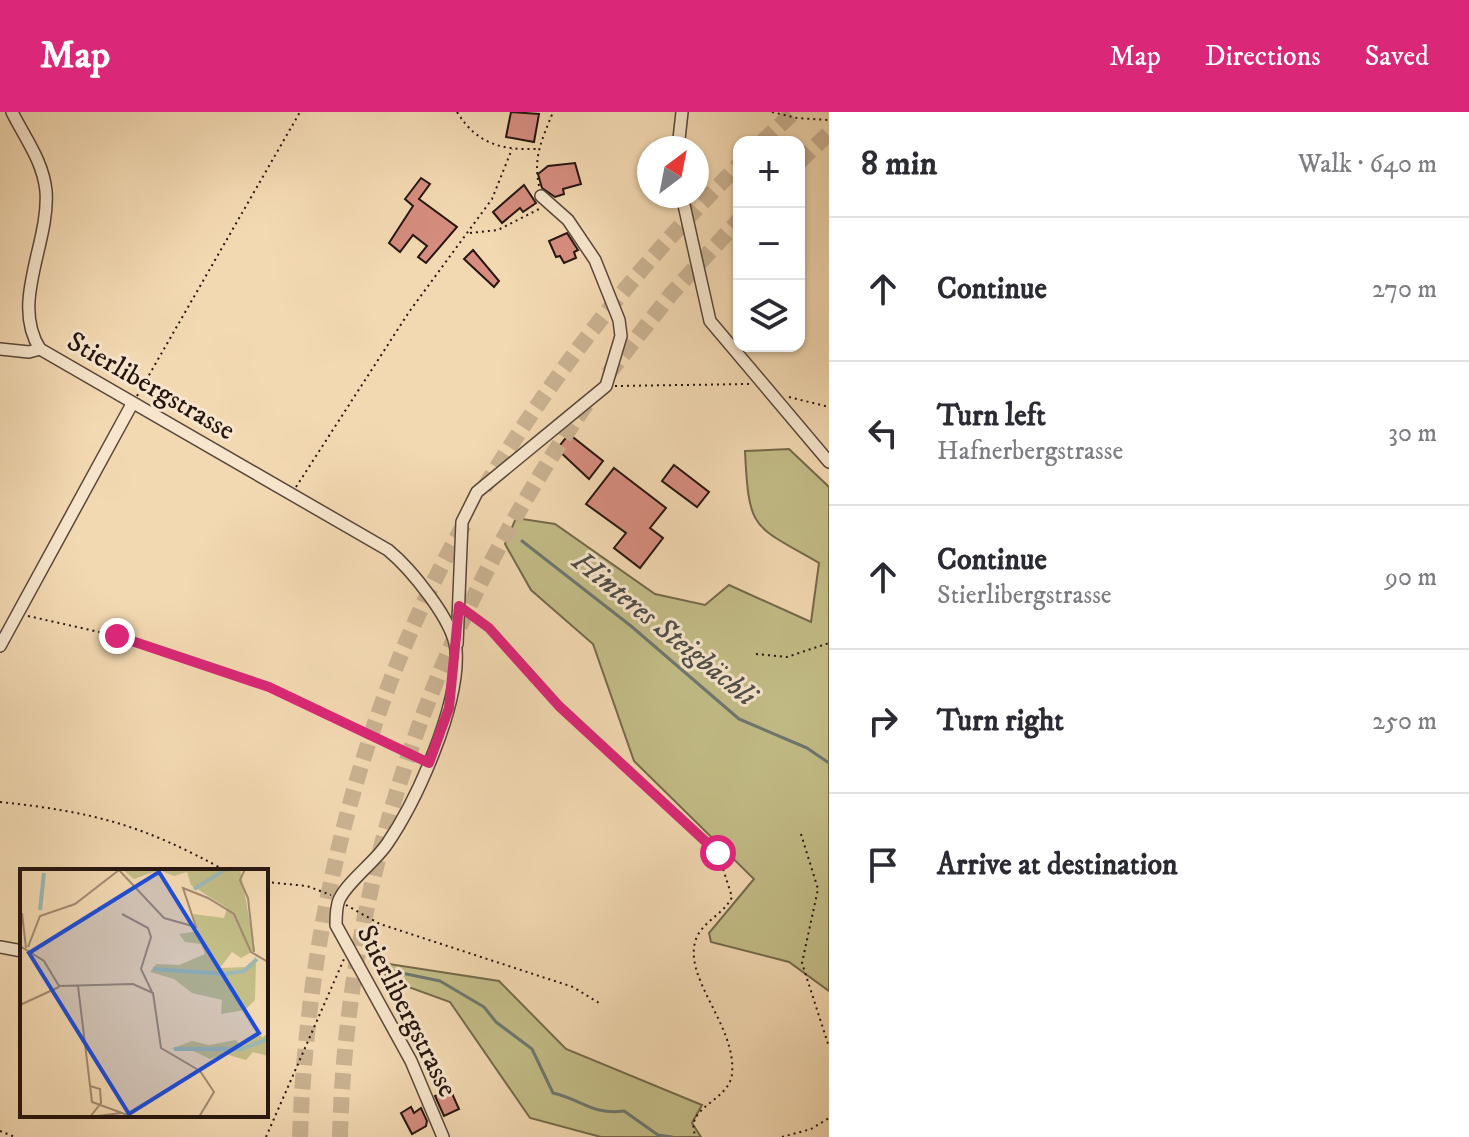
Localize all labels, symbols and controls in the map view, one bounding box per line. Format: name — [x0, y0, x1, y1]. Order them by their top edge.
text: Map — [40, 32, 110, 80]
text: Map — [1109, 39, 1161, 74]
text: Directions — [1205, 39, 1321, 74]
text: Saved — [1365, 39, 1429, 74]
north arrow — [637, 136, 709, 208]
map controls — [733, 136, 805, 352]
button: + — [733, 136, 805, 208]
text: 8 min — [861, 143, 937, 185]
text: Walk · 640 m — [1298, 148, 1437, 181]
button: − — [733, 208, 805, 280]
icon: ahead — [861, 267, 905, 311]
text: Continue — [937, 271, 1047, 308]
text: 270 m — [1372, 273, 1437, 306]
button: layers — [733, 280, 805, 352]
street label: Stierlibergstrasse — [61, 324, 241, 448]
text: Turn left — [937, 398, 1046, 435]
icon: left — [861, 411, 905, 455]
text: 30 m — [1388, 417, 1437, 450]
text: Hafnerbergstrasse — [937, 435, 1123, 468]
text: Continue — [937, 542, 1047, 579]
water label: Hinteres Steigbächli — [564, 543, 765, 716]
icon: ahead — [861, 555, 905, 599]
text: 90 m — [1385, 561, 1437, 594]
text: Stierlibergstrasse — [937, 579, 1112, 612]
route end — [99, 618, 135, 654]
icon: right — [861, 699, 905, 743]
text: Turn right — [937, 703, 1064, 740]
text: 250 m — [1372, 705, 1437, 738]
route start — [700, 835, 736, 871]
icon: arrive — [861, 843, 905, 887]
text: Arrive at destination — [937, 847, 1178, 884]
inset map — [20, 869, 268, 1117]
street label: Stierlibergstrasse — [349, 919, 465, 1103]

